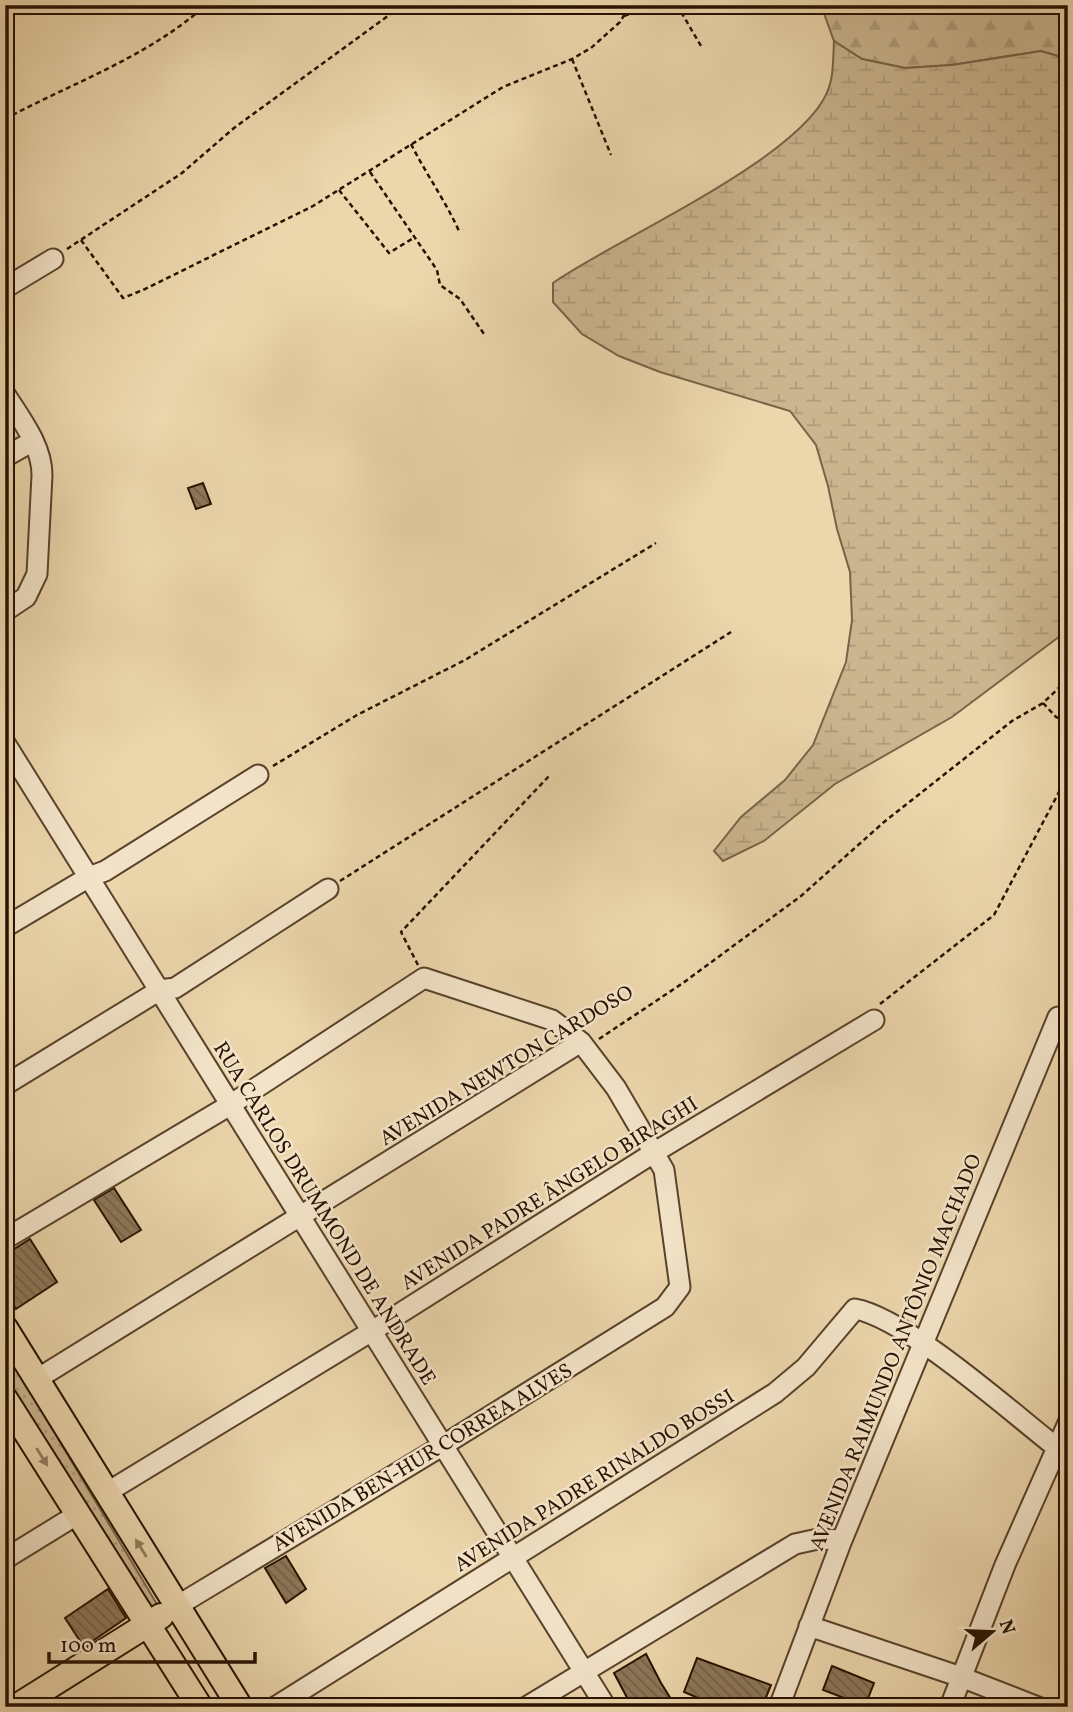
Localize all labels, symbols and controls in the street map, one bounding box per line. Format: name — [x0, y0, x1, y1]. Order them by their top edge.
street label: AVENIDA NEWTON CARDOSO — [374, 979, 639, 1154]
street label: RUA CARLOS DRUMMOND DE ANDRADE — [205, 1036, 442, 1391]
street label: AVENIDA PADRE ÂNGELO BIRAGHI — [396, 1090, 704, 1298]
street label: AVENIDA RAIMUNDO ANTÔNIO MACHADO — [803, 1150, 990, 1555]
street label: AVENIDA BEN-HUR CORREA ALVES — [267, 1357, 578, 1560]
street label: AVENIDA PADRE RINALDO BOSSI — [449, 1383, 740, 1580]
one-way arrow — [35, 1447, 48, 1467]
one-way arrow — [134, 1538, 147, 1557]
north arrow — [958, 1596, 1028, 1666]
text: N — [992, 1616, 1021, 1638]
scale bar — [49, 1621, 256, 1665]
text: 100 m — [60, 1632, 117, 1661]

